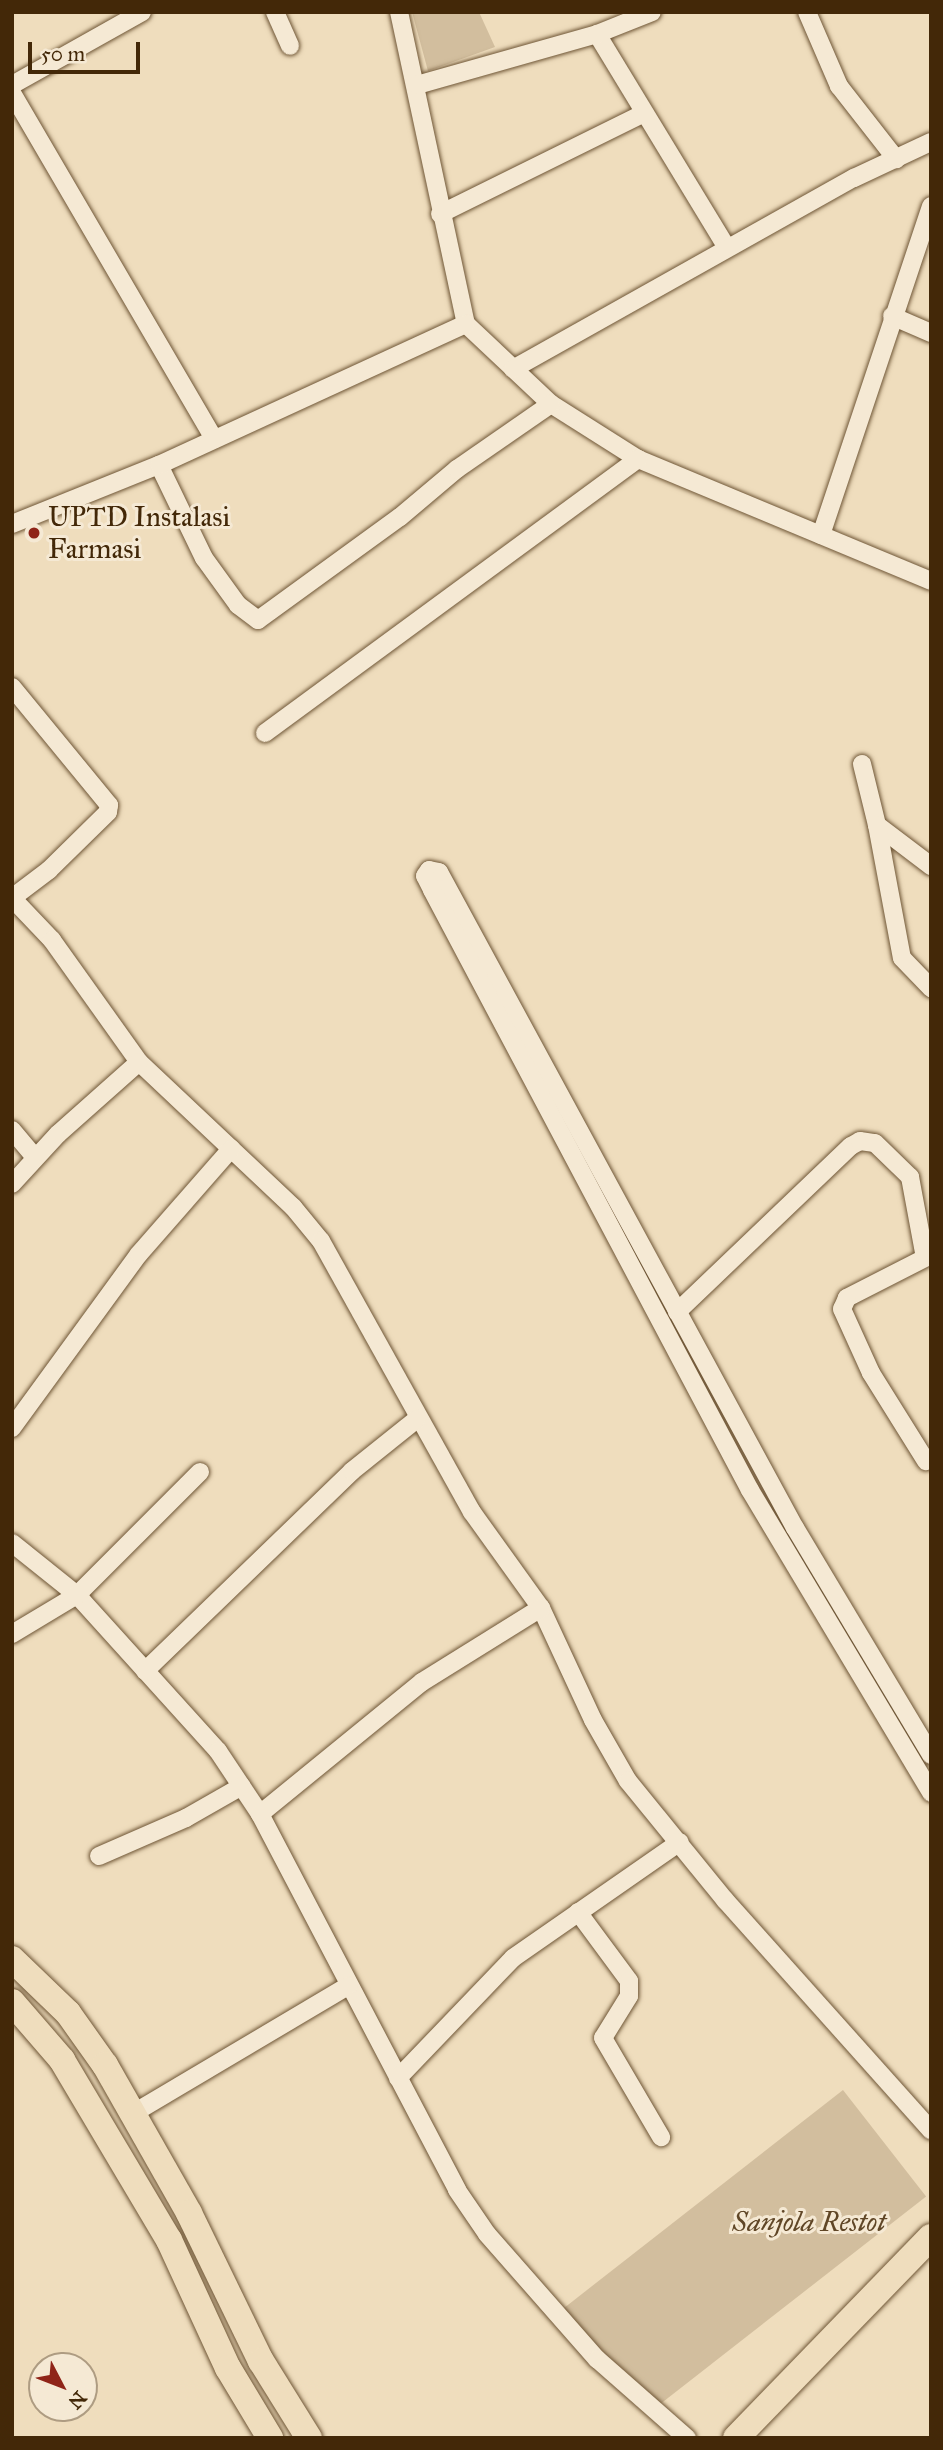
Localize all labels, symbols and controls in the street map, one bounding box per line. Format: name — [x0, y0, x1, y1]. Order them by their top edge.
scale bar — [32, 28, 144, 72]
text: 50 m — [41, 41, 85, 67]
place label: UPTD Instalasi Farmasi — [48, 500, 230, 566]
marker: UPTD Instalasi Farmasi — [26, 525, 42, 541]
park label: Sanjola Restot — [732, 2205, 886, 2239]
north arrow — [28, 2352, 98, 2422]
text: N — [64, 2386, 91, 2414]

